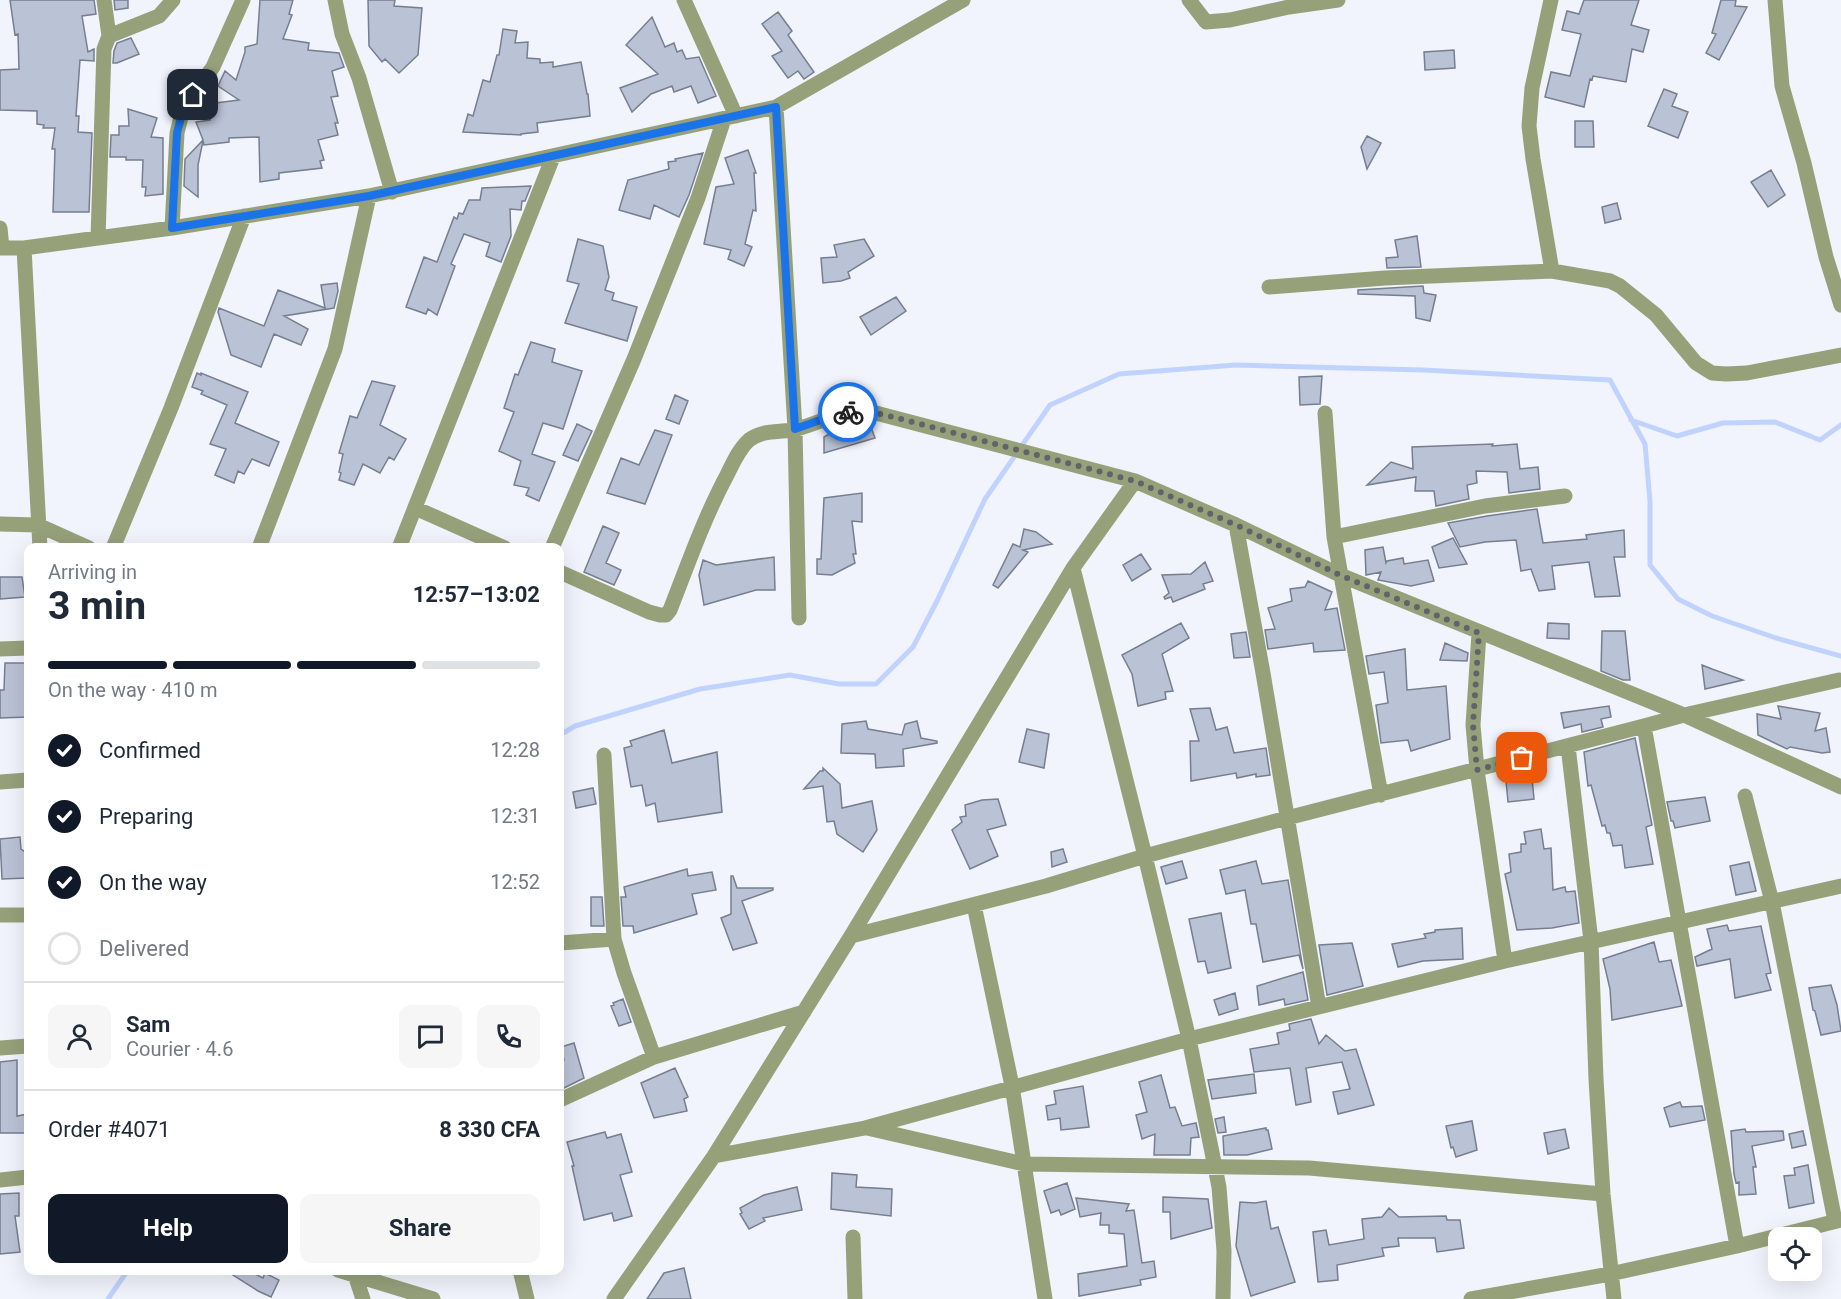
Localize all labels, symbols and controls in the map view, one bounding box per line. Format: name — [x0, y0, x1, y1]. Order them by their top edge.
pin — [167, 69, 218, 120]
icon: home — [176, 78, 209, 111]
courier — [818, 382, 878, 442]
icon: bike — [832, 396, 865, 429]
text: Arriving in — [48, 560, 137, 584]
text: 12:57–13:02 — [413, 582, 540, 607]
text: 3 min — [48, 583, 146, 629]
text: On the way · 410 m — [48, 678, 217, 702]
pin — [1496, 732, 1547, 783]
icon: check — [48, 734, 81, 767]
text: Confirmed — [99, 738, 201, 763]
text: 12:28 — [490, 738, 540, 762]
icon: bag — [1505, 741, 1538, 774]
icon: check — [48, 800, 81, 833]
text: Preparing — [99, 804, 193, 829]
text: 12:31 — [490, 804, 540, 828]
icon: check — [48, 866, 81, 899]
text: On the way — [99, 870, 207, 895]
text: 12:52 — [490, 870, 540, 894]
text: Delivered — [99, 936, 189, 961]
button: person — [48, 1005, 111, 1068]
button: chat — [399, 1005, 462, 1068]
button: phone — [477, 1005, 540, 1068]
text: Sam — [126, 1012, 170, 1037]
text: Courier · 4.6 — [126, 1037, 233, 1061]
text: Order #4071 — [48, 1117, 170, 1142]
text: 8 330 CFA — [439, 1117, 540, 1142]
button: Help — [48, 1194, 288, 1263]
button: Share — [300, 1194, 540, 1263]
map controls — [1768, 1227, 1822, 1281]
button: locate — [1768, 1227, 1822, 1281]

